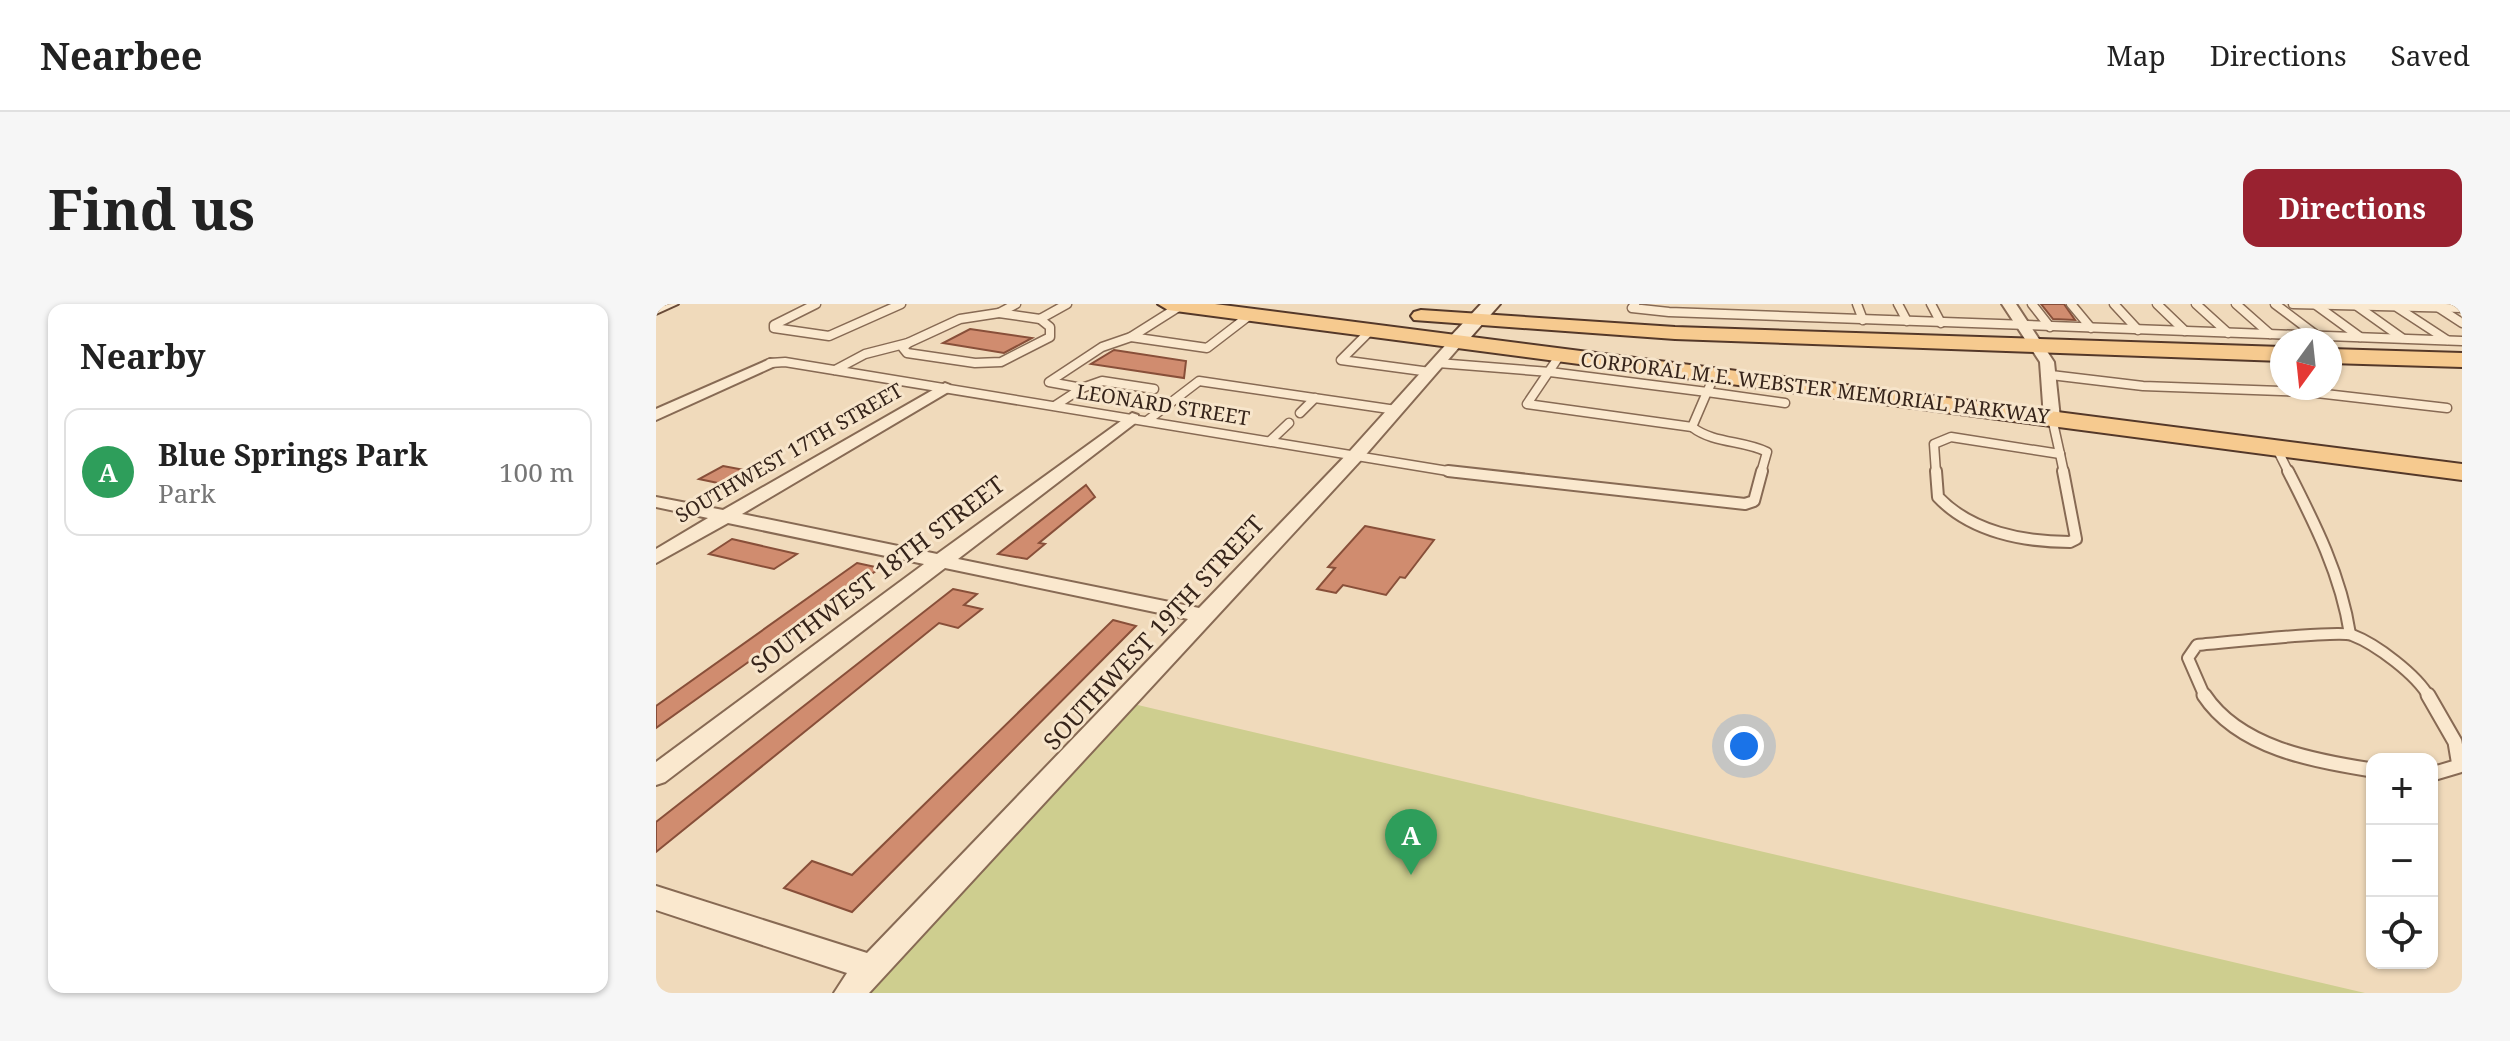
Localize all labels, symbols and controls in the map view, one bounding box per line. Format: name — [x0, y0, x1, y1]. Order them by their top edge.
text: Nearbee — [40, 29, 203, 81]
text: Map — [2106, 36, 2166, 74]
text: Directions — [2210, 36, 2347, 74]
text: Saved — [2391, 36, 2470, 74]
button: Directions — [2243, 169, 2462, 247]
text: Find us — [48, 170, 255, 246]
north arrow — [2270, 328, 2342, 400]
text: Nearby — [80, 333, 206, 379]
street label: CORPORAL M.E. WEBSTER MEMORIAL PARKWAY — [1579, 345, 2052, 430]
street label: SOUTHWEST 17TH STREET — [670, 376, 907, 529]
street label: LEONARD STREET — [1075, 377, 1252, 432]
text: Blue Springs Park — [158, 434, 428, 475]
text: A — [98, 454, 118, 490]
text: 100 m — [499, 454, 574, 490]
street label: SOUTHWEST 18TH STREET — [743, 467, 1011, 680]
text: Park — [158, 475, 216, 511]
street label: SOUTHWEST 19TH STREET — [1035, 507, 1271, 757]
your location — [1724, 726, 1764, 766]
map controls — [2366, 753, 2438, 969]
button: + — [2366, 753, 2438, 825]
pin: A — [1385, 809, 1437, 875]
button: − — [2366, 825, 2438, 897]
button: locate — [2366, 897, 2438, 969]

